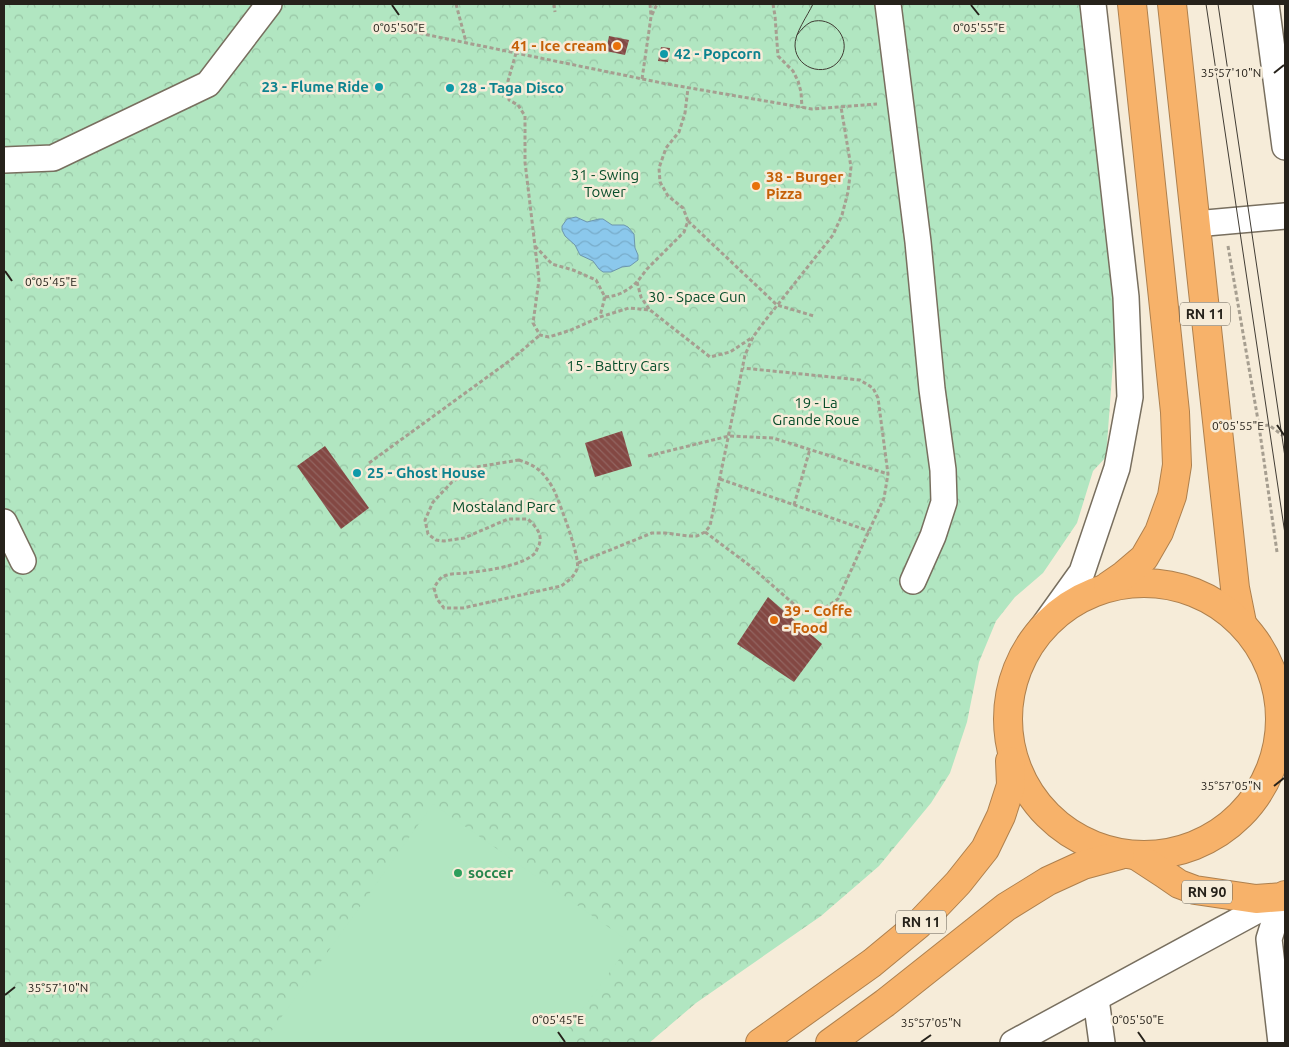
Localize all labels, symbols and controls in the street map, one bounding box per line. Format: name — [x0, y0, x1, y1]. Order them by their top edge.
text: 0°05'50"E — [373, 21, 425, 34]
text: 0°05'55"E — [953, 21, 1005, 34]
place label: 41 - Ice cream — [511, 37, 607, 54]
marker: 41 - Ice cream — [611, 40, 623, 52]
place label: 42 - Popcorn — [674, 45, 761, 62]
marker: 42 - Popcorn — [658, 48, 670, 60]
text: 35°57'10"N — [1201, 66, 1261, 79]
place label: 23 - Flume Ride — [262, 78, 369, 95]
place label: 28 - Taga Disco — [460, 79, 564, 96]
marker: 23 - Flume Ride — [373, 81, 385, 93]
marker: 28 - Taga Disco — [444, 82, 456, 94]
park label: 31 - Swing Tower — [571, 166, 639, 200]
place label: 38 - Burger Pizza — [766, 168, 844, 202]
marker: 38 - Burger Pizza — [750, 180, 762, 192]
text: 0°05'45"E — [25, 275, 77, 288]
park label: 30 - Space Gun — [648, 288, 746, 305]
road number: RN 11 — [1180, 302, 1230, 326]
park label: 15 - Battry Cars — [567, 357, 669, 374]
park label: 19 - La Grande Roue — [772, 394, 860, 428]
text: 0°05'55"E — [1212, 419, 1264, 432]
place label: 25 - Ghost House — [367, 464, 486, 481]
marker: 25 - Ghost House — [351, 467, 363, 479]
park label: Mostaland Parc — [452, 498, 556, 515]
place label: 39 - Coffe - Food — [784, 602, 852, 636]
marker: 39 - Coffe - Food — [768, 614, 780, 626]
text: 35°57'05"N — [1201, 779, 1261, 792]
place label: soccer — [468, 864, 514, 881]
marker: soccer — [452, 867, 464, 879]
road number: RN 90 — [1182, 880, 1232, 904]
road number: RN 11 — [896, 910, 946, 934]
text: 35°57'10"N — [28, 981, 88, 994]
text: 0°05'45"E — [532, 1013, 584, 1026]
text: 0°05'50"E — [1112, 1013, 1164, 1026]
text: 35°57'05"N — [901, 1016, 961, 1029]

